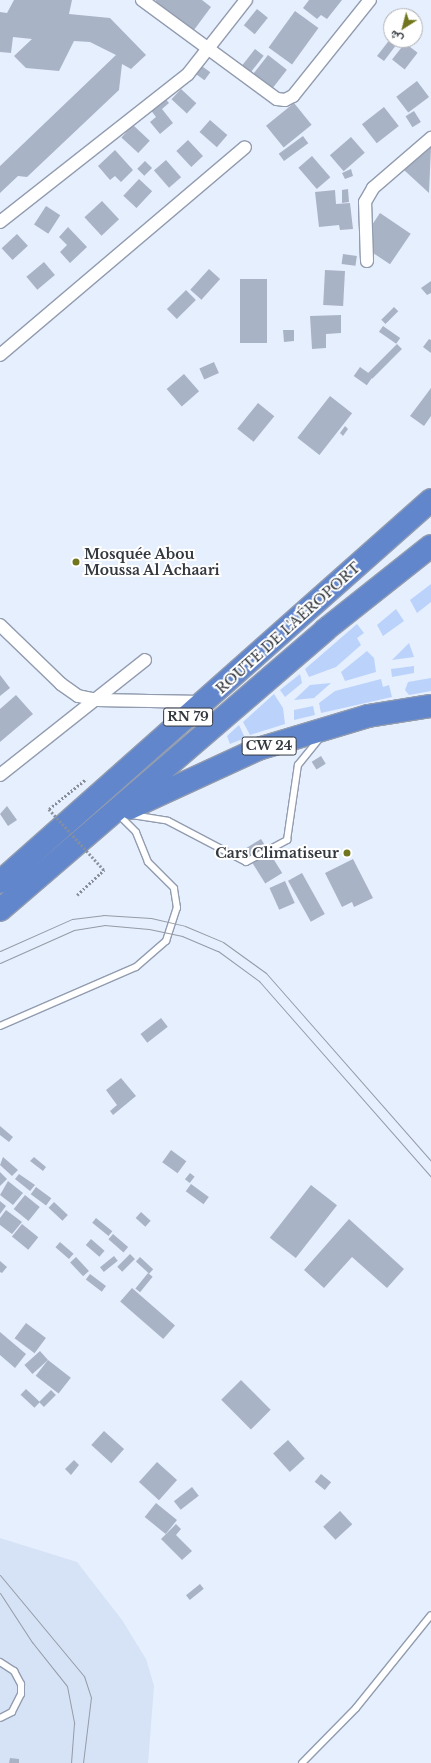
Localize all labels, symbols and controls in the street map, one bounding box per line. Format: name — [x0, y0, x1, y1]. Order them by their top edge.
north arrow — [383, 8, 423, 48]
text: ش — [387, 27, 406, 46]
place label: Mosquée Abou Moussa Al Achaari — [84, 546, 221, 578]
marker: Mosquée Abou Moussa Al Achaari — [71, 557, 81, 567]
street label: ROUTE DE L'AÉROPORT — [213, 559, 363, 697]
road number: RN 79 — [163, 706, 213, 728]
road number: CW 24 — [241, 735, 297, 757]
place label: Cars Climatiseur — [215, 845, 339, 861]
marker: Cars Climatiseur — [342, 848, 352, 858]

